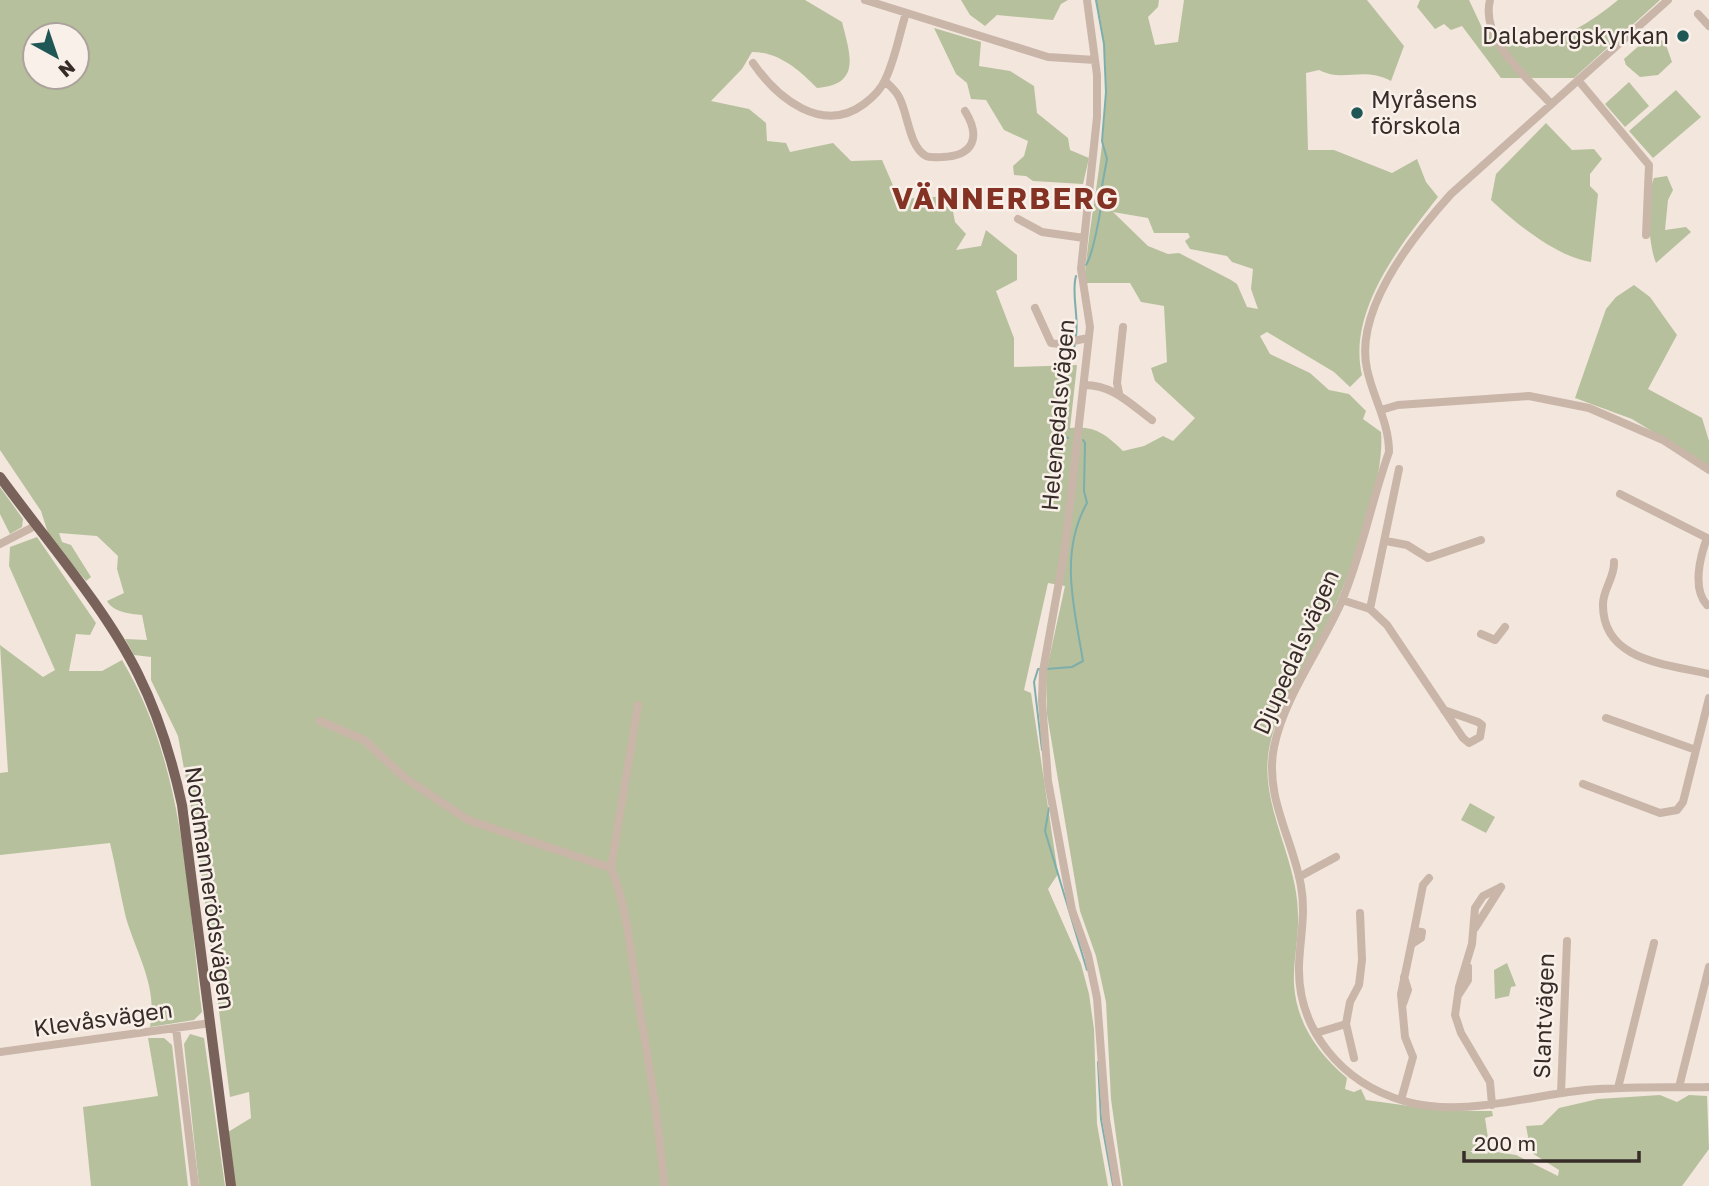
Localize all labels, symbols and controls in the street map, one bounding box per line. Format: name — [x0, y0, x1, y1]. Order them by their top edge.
north arrow — [21, 21, 91, 91]
place label: Dalabergskyrkan — [1482, 21, 1669, 49]
marker: Dalabergskyrkan — [1675, 28, 1691, 44]
text: N — [54, 56, 80, 83]
place label: Myråsens förskola — [1371, 85, 1477, 139]
marker: Myråsens förskola — [1349, 105, 1365, 121]
district label: VÄNNERBERG — [892, 180, 1120, 216]
street label: Helenedalsvägen — [1035, 318, 1079, 512]
street label: Djupedalsvägen — [1246, 565, 1344, 738]
street label: Nordmannerödsvägen — [180, 765, 242, 1011]
street label: Slantvägen — [1527, 953, 1559, 1079]
street label: Klevåsvägen — [31, 994, 174, 1042]
scale bar — [1464, 1120, 1639, 1164]
text: 200 m — [1474, 1130, 1536, 1156]

